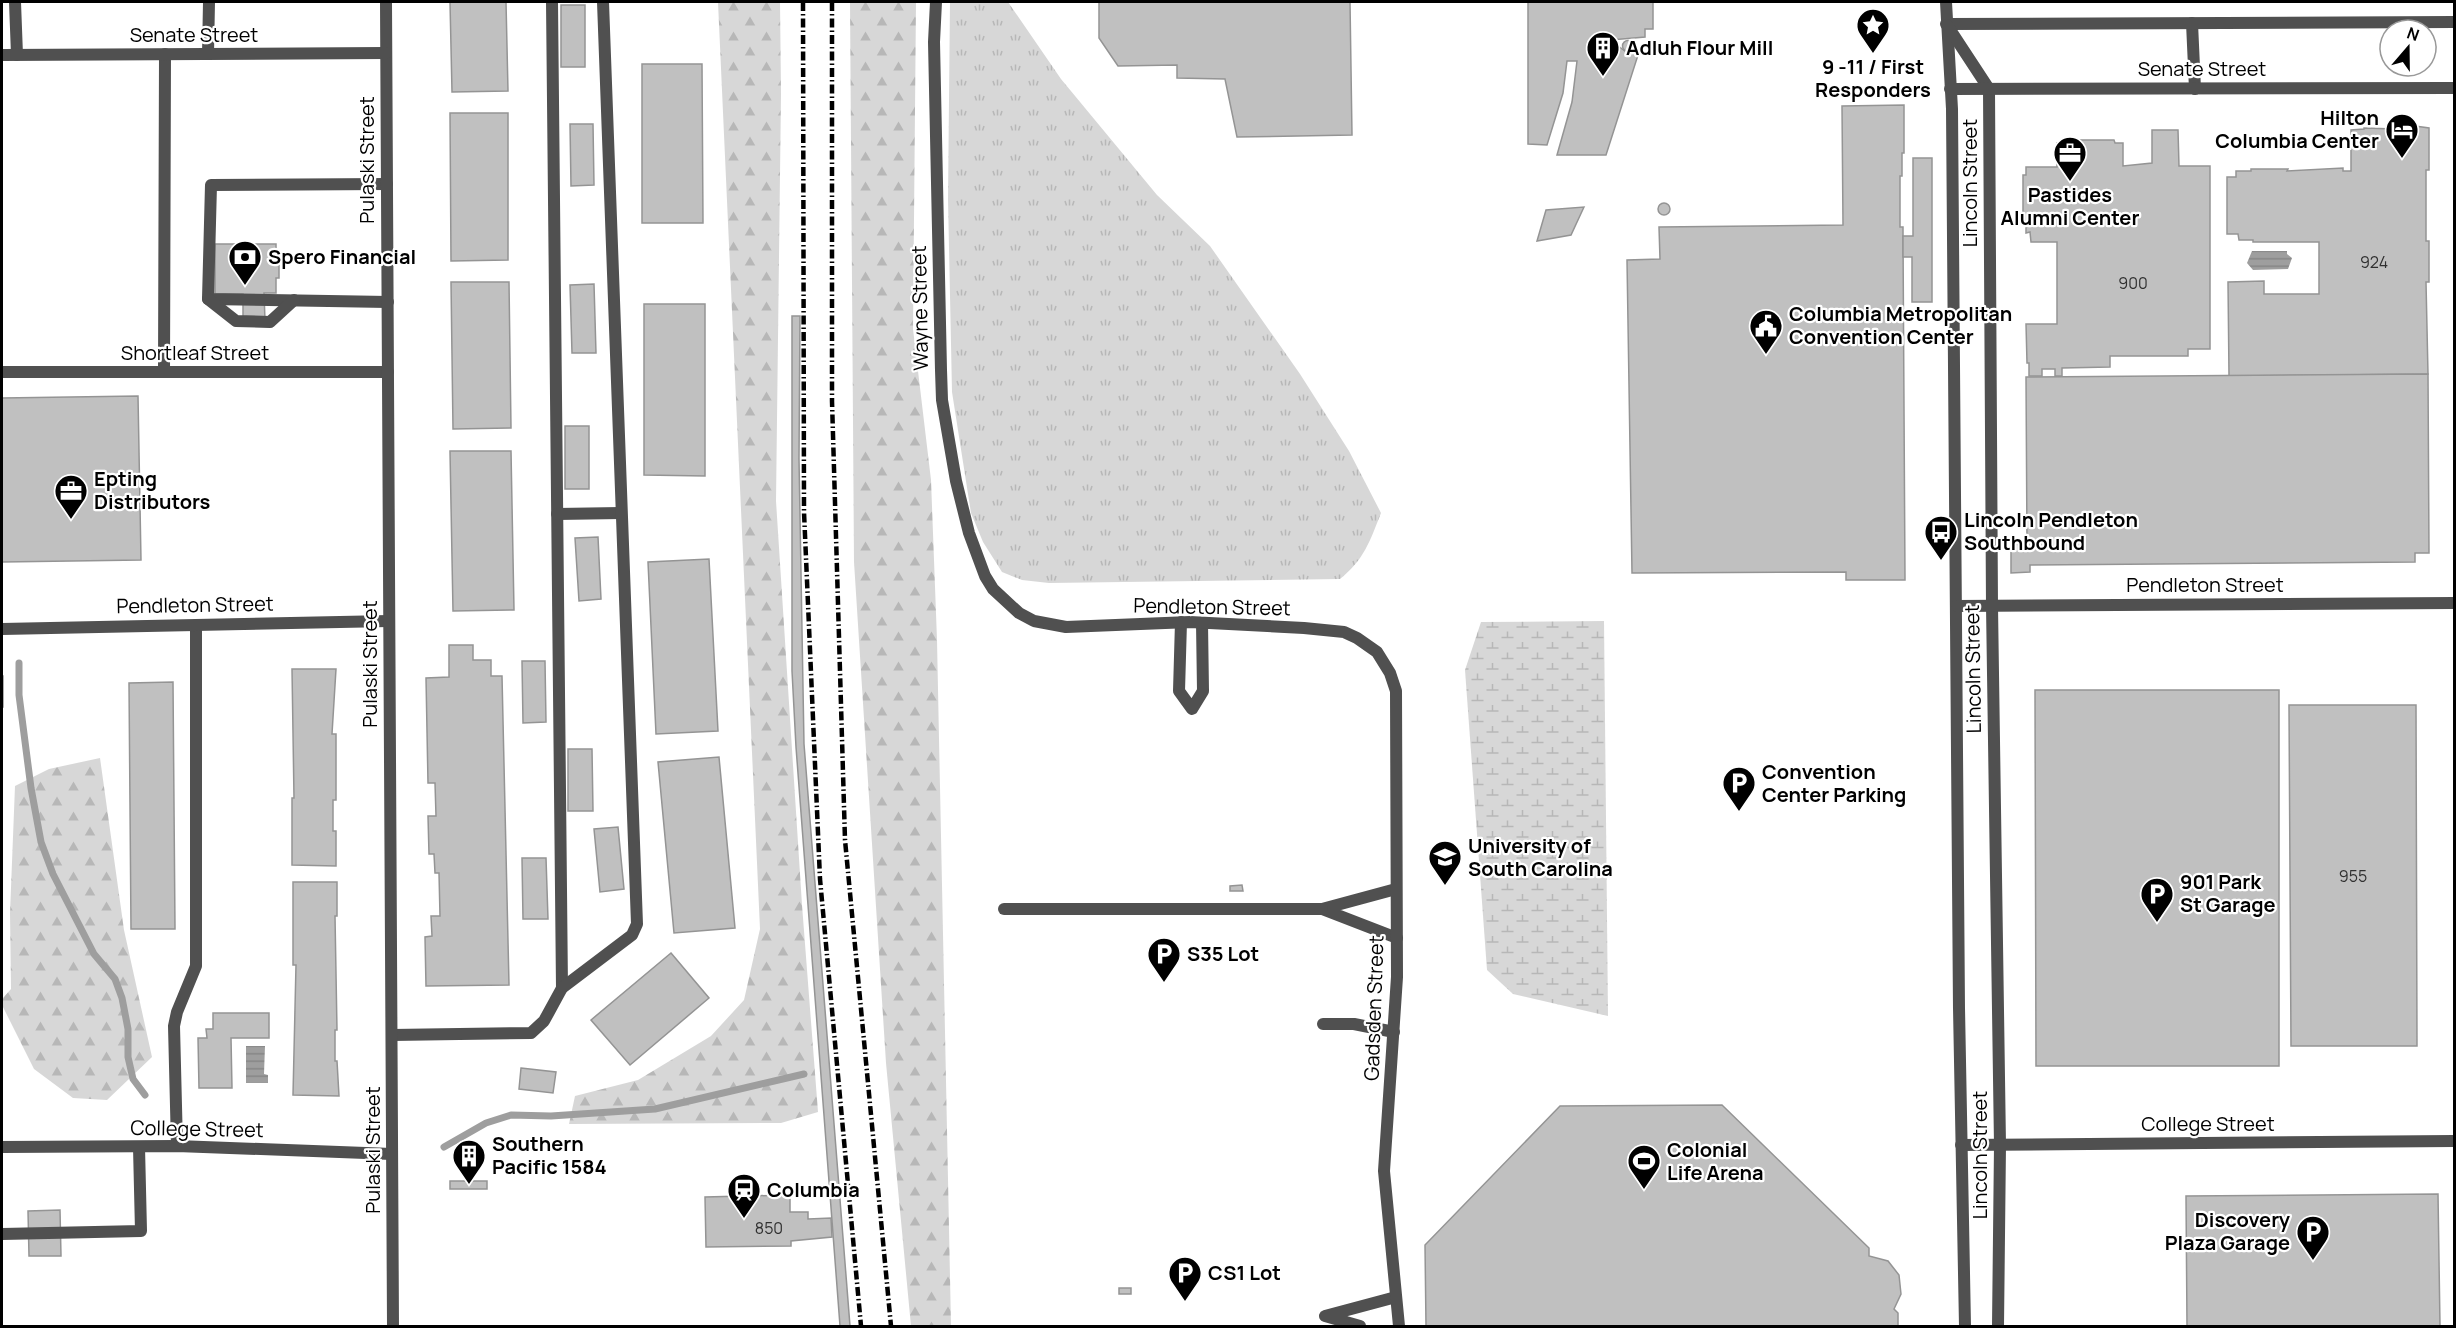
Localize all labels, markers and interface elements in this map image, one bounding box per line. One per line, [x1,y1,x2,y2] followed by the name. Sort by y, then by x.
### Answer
[1855,7,1891,54] place icon: 9 -11 / First Responders
[2378,18,2438,78] north arrow
[130,21,258,48] street label: Senate Street
[2404,22,2422,46] text: N
[1585,30,1621,77] building icon: Adluh Flour Mill
[1626,34,1773,61] place label: Adluh Flour Mill
[1815,53,1931,103] place label: 9 -11 / First Responders
[2138,55,2266,82] street label: Senate Street
[353,96,380,224] street label: Pulaski Street
[2215,104,2379,154] place label: Hilton Columbia Center
[2384,112,2420,159] hotel icon: Hilton Columbia Center
[1956,119,1983,247] street label: Lincoln Street
[2052,135,2088,182] office icon: Pastides Alumni Center
[2001,181,2139,231] place label: Pastides Alumni Center
[227,239,263,286] bank icon: Spero Financial
[268,243,416,270] place label: Spero Financial
[905,245,934,371] street label: Wayne Street
[2360,251,2388,273] house number: 924
[2118,272,2148,294] house number: 900
[1789,300,2012,350] place label: Columbia Metropolitan Convention Center
[1748,308,1784,355] public building icon: Columbia Metropolitan Convention Center
[121,339,269,366] street label: Shortleaf Street
[94,465,211,515] place label: Epting Distributors
[53,473,89,520] office icon: Epting Distributors
[1964,506,2138,556] place label: Lincoln Pendleton Southbound
[1923,514,1959,561] bus stop icon: Lincoln Pendleton Southbound
[2126,571,2284,598] street label: Pendleton Street
[116,590,274,619] street label: Pendleton Street
[1133,592,1291,621] street label: Pendleton Street
[356,600,383,728] street label: Pulaski Street
[1958,604,1987,734] street label: Lincoln Street
[1762,758,1906,808] place label: Convention Center Parking
[1721,765,1757,812] parking icon: Convention Center Parking
[1468,832,1613,882] place label: University of South Carolina
[1427,839,1463,886] school or university icon: University of South Carolina
[2339,865,2367,887] house number: 955
[2180,868,2276,918] place label: 901 Park St Garage
[2139,876,2175,923] parking icon: 901 Park St Garage
[1357,935,1390,1081] street label: Gadsden Street
[1146,936,1182,983] parking icon: S35 Lot
[1187,940,1259,967] place label: S35 Lot
[359,1086,386,1214] street label: Pulaski Street
[1966,1091,1993,1219] street label: Lincoln Street
[2141,1110,2275,1137] street label: College Street
[130,1114,264,1143] street label: College Street
[492,1130,607,1180] place label: Southern Pacific 1584
[1667,1136,1763,1186] place label: Colonial Life Arena
[451,1138,487,1185] building icon: Southern Pacific 1584
[1626,1143,1662,1190] sports icon: Colonial Life Arena
[726,1172,762,1219] station icon: Columbia
[767,1176,860,1203] place label: Columbia
[2165,1206,2291,1256] place label: Discovery Plaza Garage
[2295,1214,2331,1261] parking icon: Discovery Plaza Garage
[755,1217,783,1239] house number: 850
[1167,1255,1203,1302] parking icon: CS1 Lot
[1208,1259,1281,1286] place label: CS1 Lot

